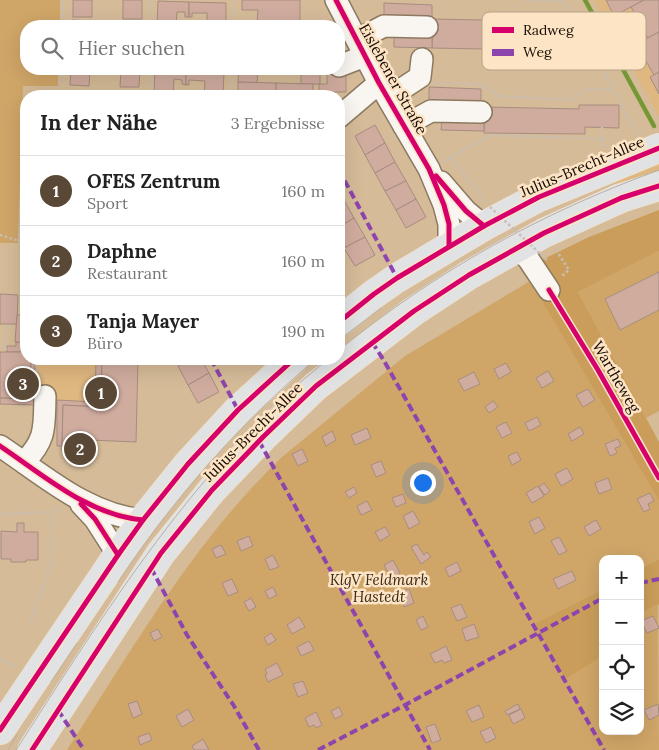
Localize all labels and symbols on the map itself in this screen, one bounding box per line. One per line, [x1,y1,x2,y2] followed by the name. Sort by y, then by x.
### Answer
[482,12,646,70] legend
[355,20,432,138] street label: Eislebener Straße
[523,21,574,39] text: Radweg
[523,43,552,61] text: Weg
[516,132,647,202] street label: Julius-Brecht-Allee
[588,337,645,417] street label: Wartheweg
[7,365,39,403] pin: 3
[85,374,117,412] pin: 1
[198,378,306,486] street label: Julius-Brecht-Allee
[64,430,96,468] pin: 2
[410,470,436,496] your location
[330,570,428,606] park label: KlgV Feldmark Hastedt

